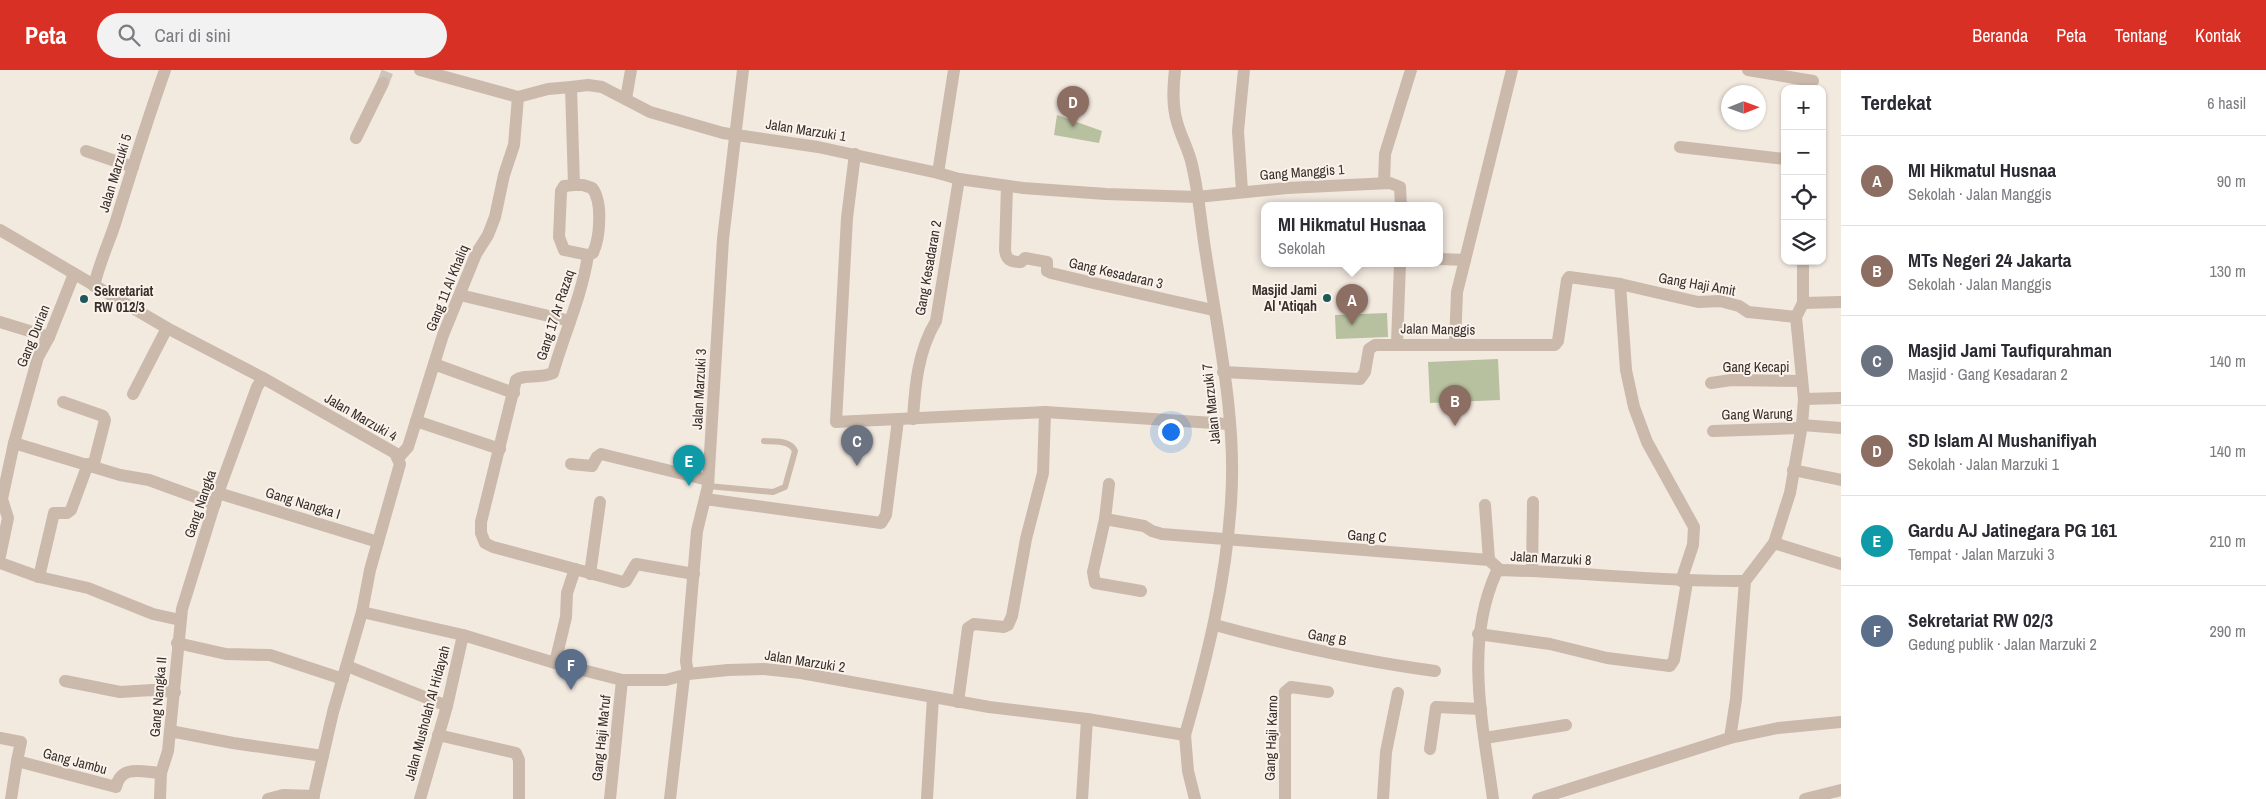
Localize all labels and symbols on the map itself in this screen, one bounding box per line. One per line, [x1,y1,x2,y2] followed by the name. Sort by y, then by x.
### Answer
[1721,85,1766,130] north arrow
[1057,86,1089,127] pin: D
[765,115,848,145] street label: Jalan Marzuki 1
[95,132,135,214] street label: Jalan Marzuki 5
[1259,160,1346,184] street label: Gang Manggis 1
[911,219,945,317] street label: Gang Kesadaran 2
[421,242,473,334] street label: Gang 11 Al Khaliq
[1067,253,1165,293] street label: Gang Kesadaran 3
[532,267,578,363] street label: Gang 17 Ar Razaq
[1657,268,1737,300] street label: Gang Haji Amit
[1252,281,1317,315] place label: Masjid Jami Al 'Atiqah
[94,282,154,316] place label: Sekretariat RW 012/3
[1336,284,1368,325] pin: A
[1321,292,1333,304] marker: Masjid Jami Al 'Atiqah
[78,293,90,305] marker: Sekretariat RW 012/3
[12,302,54,370] street label: Gang Durian
[1401,319,1476,339] street label: Jalan Manggis
[688,348,710,430] street label: Jalan Marzuki 3
[1722,358,1790,376] street label: Gang Kecapi
[1198,363,1224,445] street label: Jalan Marzuki 7
[1439,385,1471,426] pin: B
[321,389,401,445] street label: Jalan Marzuki 4
[1721,404,1793,424] street label: Gang Warung
[1158,419,1184,445] your location
[841,425,873,466] pin: C
[673,445,705,486] pin: E
[180,467,220,540] street label: Gang Nangka
[263,483,343,523] street label: Gang Nangka I
[1347,526,1387,546] street label: Gang C
[1510,547,1592,569] street label: Jalan Marzuki 8
[1306,624,1348,650] street label: Gang B
[400,643,454,783] street label: Jalan Musholah Al Hidayah
[764,646,846,676] street label: Jalan Marzuki 2
[555,649,587,690] pin: F
[146,656,170,738] street label: Gang Nangka II
[588,693,615,782] street label: Gang Haji Ma'ruf
[1261,695,1281,781] street label: Gang Haji Karno
[41,744,109,778] street label: Gang Jambu

